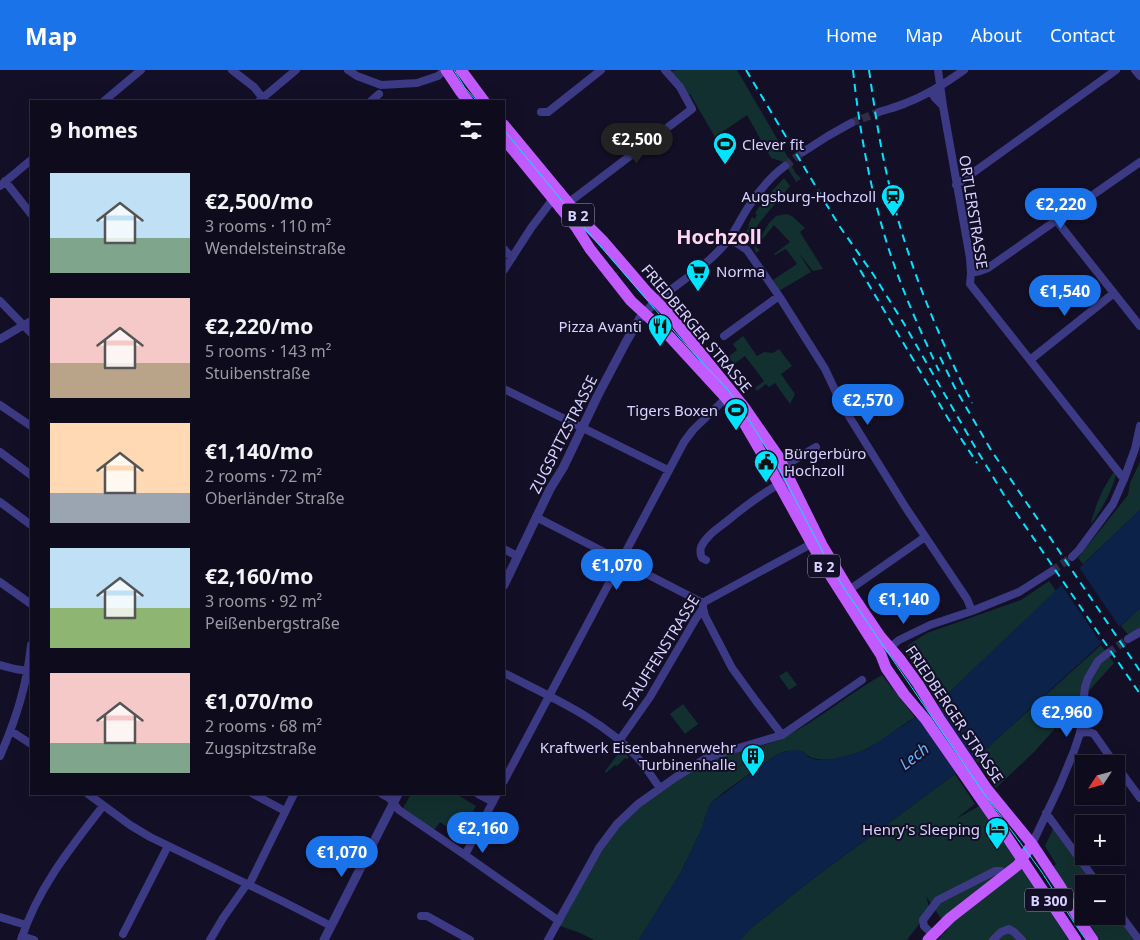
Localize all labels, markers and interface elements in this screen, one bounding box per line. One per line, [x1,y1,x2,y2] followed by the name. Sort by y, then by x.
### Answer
[25,19,77,52] text: Map
[826,23,877,47] text: Home
[905,23,943,47] text: Map
[971,23,1022,47] text: About
[1050,23,1115,47] text: Contact
[50,116,138,144] text: 9 homes
[457,116,485,144] icon: filters
[596,122,678,165] pin: €2,500
[612,128,662,150] text: €2,500
[712,131,738,165] sports icon: Clever fit
[742,134,805,154] place label: Clever fit
[955,154,993,270] street label: ORTLERSTRASSE
[880,183,906,217] station icon: Augsburg-Hochzoll
[742,186,876,206] place label: Augsburg-Hochzoll
[205,187,313,215] text: €2,500/mo
[1020,188,1102,230] pin: €2,220
[90,193,150,253] icon: home
[1036,193,1086,215] text: €2,220
[562,204,594,226] road number: B 2
[205,215,331,237] text: 3 rooms · 110 m²
[676,223,762,250] district label: Hochzoll
[205,237,346,259] text: Wendelsteinstraße
[685,258,711,292] supermarket icon: Norma
[637,260,757,396] street label: FRIEDBERGER STRASSE
[716,261,765,281] place label: Norma
[1024,274,1106,317] pin: €1,540
[1040,280,1090,302] text: €1,540
[205,312,313,340] text: €2,220/mo
[647,313,673,347] restaurant icon: Pizza Avanti
[558,316,642,336] place label: Pizza Avanti
[90,318,150,378] icon: home
[205,340,331,362] text: 5 rooms · 143 m²
[205,362,310,384] text: Stuibenstraße
[525,372,601,496] street label: ZUGSPITZSTRASSE
[827,384,909,426] pin: €2,570
[843,389,893,411] text: €2,570
[723,397,749,431] sports icon: Tigers Boxen
[627,400,718,420] place label: Tigers Boxen
[205,437,313,465] text: €1,140/mo
[90,443,150,503] icon: home
[784,443,866,480] place label: Bürgerbüro Hochzoll
[753,449,779,483] public building icon: Bürgerbüro Hochzoll
[205,465,322,487] text: 2 rooms · 72 m²
[205,487,345,509] text: Oberländer Straße
[576,548,658,591] pin: €1,070
[592,554,642,576] text: €1,070
[808,554,840,578] road number: B 2
[205,562,313,590] text: €2,160/mo
[90,568,150,628] icon: home
[863,582,945,625] pin: €1,140
[879,588,929,610] text: €1,140
[205,590,322,612] text: 3 rooms · 92 m²
[617,591,703,713] street label: STAUFFENSTRASSE
[205,612,340,634] text: Peißenbergstraße
[901,641,1009,787] street label: FRIEDBERGER STRASSE
[205,687,313,715] text: €1,070/mo
[90,693,150,753] icon: home
[1026,696,1108,738] pin: €2,960
[1042,701,1092,723] text: €2,960
[205,715,322,737] text: 2 rooms · 68 m²
[205,737,317,759] text: Zugspitzstraße
[540,737,736,774] place label: Kraftwerk Eisenbahnerwehr Turbinenhalle
[895,737,933,775] water label: Lech
[740,743,766,777] building icon: Kraftwerk Eisenbahnerwehr Turbinenhalle
[1075,755,1125,805] north arrow
[1075,755,1125,925] map controls
[442,812,524,854] pin: €2,160
[1075,815,1125,865] button: +
[984,816,1010,850] hotel icon: Henry's Sleeping
[458,817,508,839] text: €2,160
[862,819,980,839] place label: Henry's Sleeping
[301,836,383,878] pin: €1,070
[317,841,367,863] text: €1,070
[1075,875,1125,925] button: −
[1025,888,1073,912] road number: B 300

